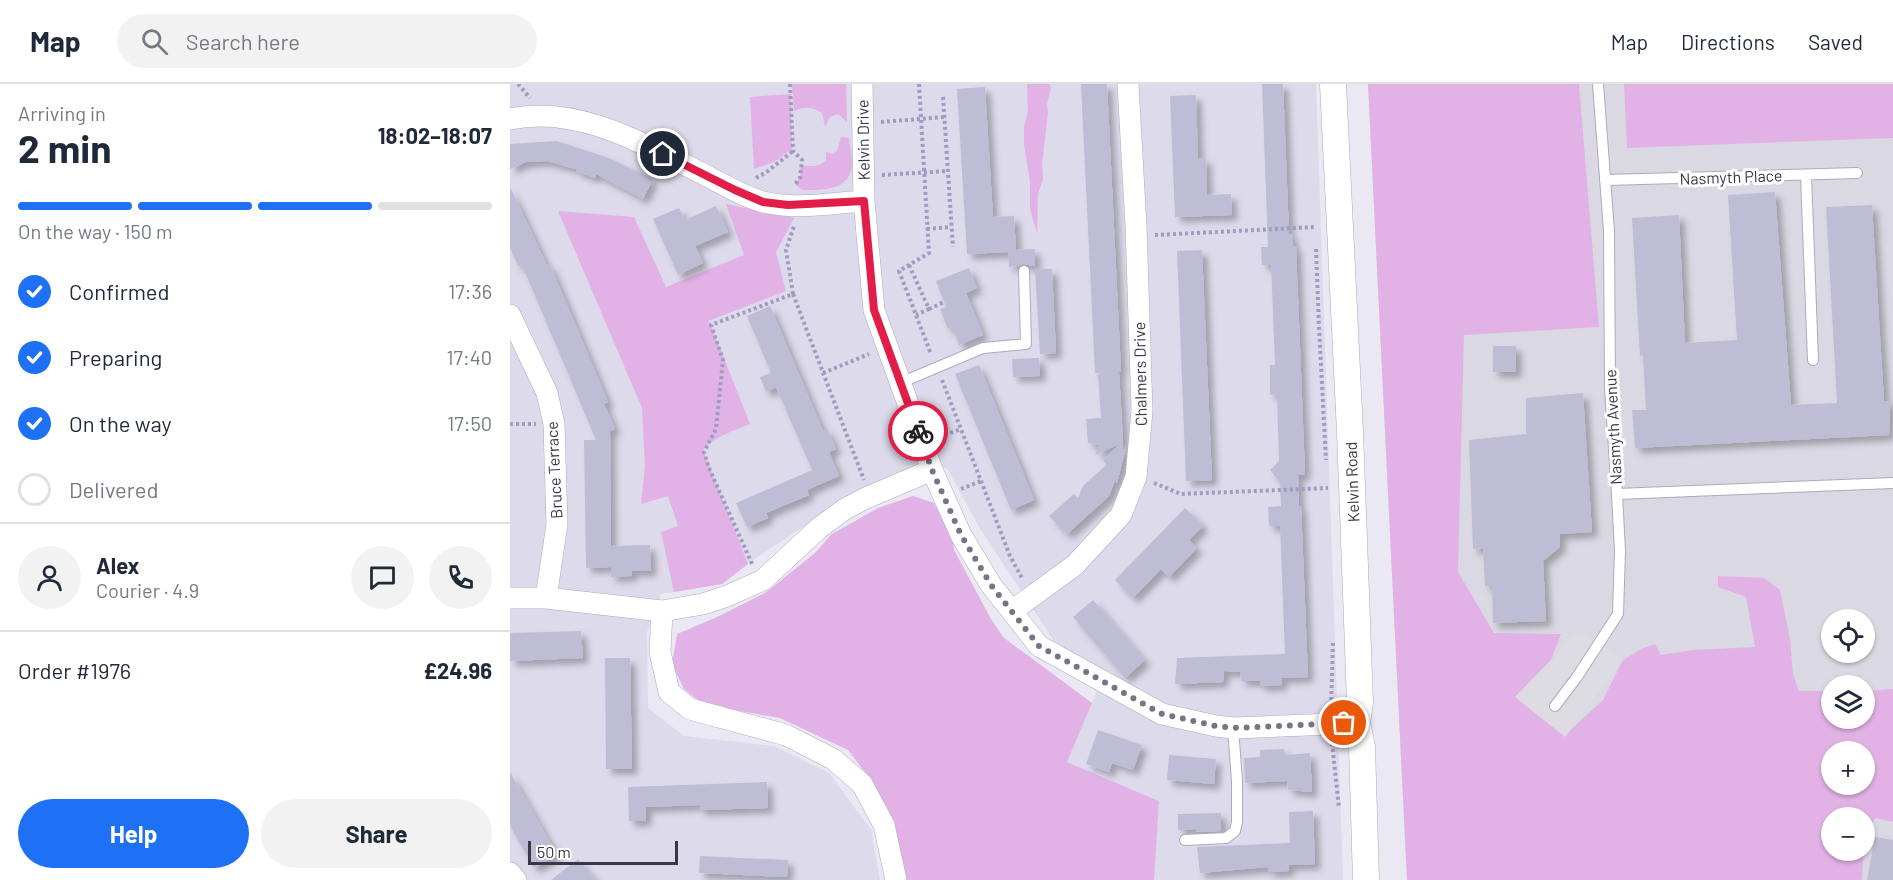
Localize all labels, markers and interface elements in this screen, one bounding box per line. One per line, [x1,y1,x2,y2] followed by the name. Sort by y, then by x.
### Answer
[117,14,537,68] search box
[30,24,81,58] text: Map
[138,25,171,58] icon: search
[186,28,300,54] text: Search here
[1611,29,1648,54] text: Map
[1681,29,1775,54] text: Directions
[1808,29,1863,54] text: Saved
[852,99,873,181] street label: Kelvin Drive
[18,101,106,125] text: Arriving in
[378,122,492,148] text: 18:02–18:07
[18,124,111,171] text: 2 min
[637,128,688,179] pin
[646,137,679,170] icon: home
[1679,165,1783,188] street label: Nasmyth Place
[18,219,173,243] text: On the way · 150 m
[18,275,51,308] icon: check
[69,278,169,304] text: Confirmed
[448,279,492,303] text: 17:36
[1129,322,1150,426] street label: Chalmers Drive
[18,341,51,374] icon: check
[69,344,162,370] text: Preparing
[446,345,492,369] text: 17:40
[1600,369,1625,485] street label: Nasmyth Avenue
[888,401,948,461] courier
[18,407,51,440] icon: check
[69,410,172,436] text: On the way
[447,411,492,435] text: 17:50
[902,415,935,448] icon: bike
[541,421,566,519] street label: Bruce Terrace
[1341,441,1362,523] street label: Kelvin Road
[69,476,158,502] text: Delivered
[18,546,81,609] button: person
[351,546,414,609] button: chat
[429,546,492,609] button: phone
[96,552,139,578] text: Alex
[96,578,199,602] text: Courier · 4.9
[1821,609,1875,861] map controls
[1821,609,1875,663] button: locate
[18,657,131,683] text: Order #1976
[423,657,492,683] text: £24.96
[1821,675,1875,729] button: layers
[1318,697,1369,748] pin
[1327,706,1360,739] icon: bag
[1821,741,1875,795] button: +
[18,799,249,868] button: Help
[261,799,492,868] button: Share
[1821,807,1875,861] button: −
[528,838,678,866] scale bar
[537,842,571,861] text: 50 m

